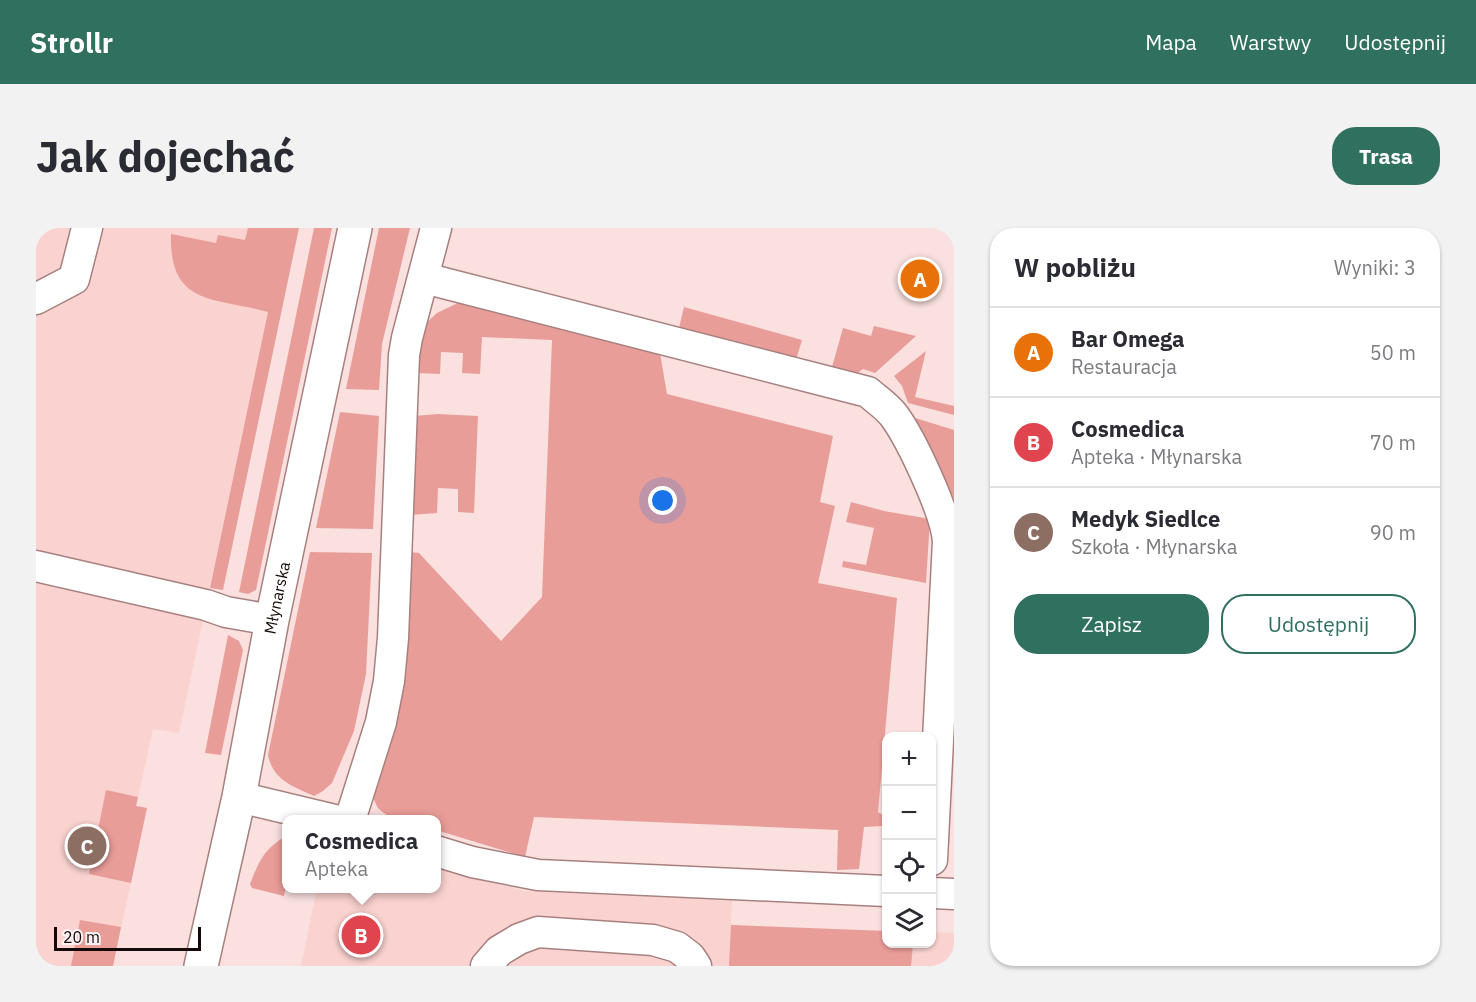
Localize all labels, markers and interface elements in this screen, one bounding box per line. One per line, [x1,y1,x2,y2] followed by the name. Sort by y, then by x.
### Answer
[30,24,113,61] text: Strollr
[1145,28,1197,56] text: Mapa
[1230,28,1311,56] text: Warstwy
[1344,28,1446,56] text: Udostępnij
[1332,127,1440,185] button: Trasa
[36,129,295,184] text: Jak dojechać
[1014,250,1136,284] text: W pobliżu
[1334,254,1416,281] text: Wyniki: 3
[900,256,940,302] pin: A
[1071,324,1185,353] text: Bar Omega
[1027,339,1040,366] text: A
[1370,339,1416,366] text: 50 m
[1071,353,1177,380] text: Restauracja
[1071,414,1184,443] text: Cosmedica
[1027,429,1040,456] text: B
[1370,429,1416,456] text: 70 m
[1071,443,1242,470] text: Apteka · Młynarska
[648,486,677,515] your location
[1071,504,1220,533] text: Medyk Siedlce
[1027,519,1040,546] text: C
[1370,519,1416,546] text: 90 m
[1071,533,1237,560] text: Szkoła · Młynarska
[260,559,294,636] street label: Młynarska
[1014,594,1209,654] button: Zapisz
[1221,594,1416,654] button: Udostępnij
[882,732,936,948] map controls
[882,732,936,786] button: +
[882,786,936,840] button: −
[282,815,441,893] popup
[68,824,106,868] pin: C
[305,826,418,855] text: Cosmedica
[882,840,936,894] button: locate
[305,855,368,882] text: Apteka
[882,894,936,948] button: layers
[342,912,380,958] pin: B
[54,924,201,952] scale bar
[63,927,100,947] text: 20 m

